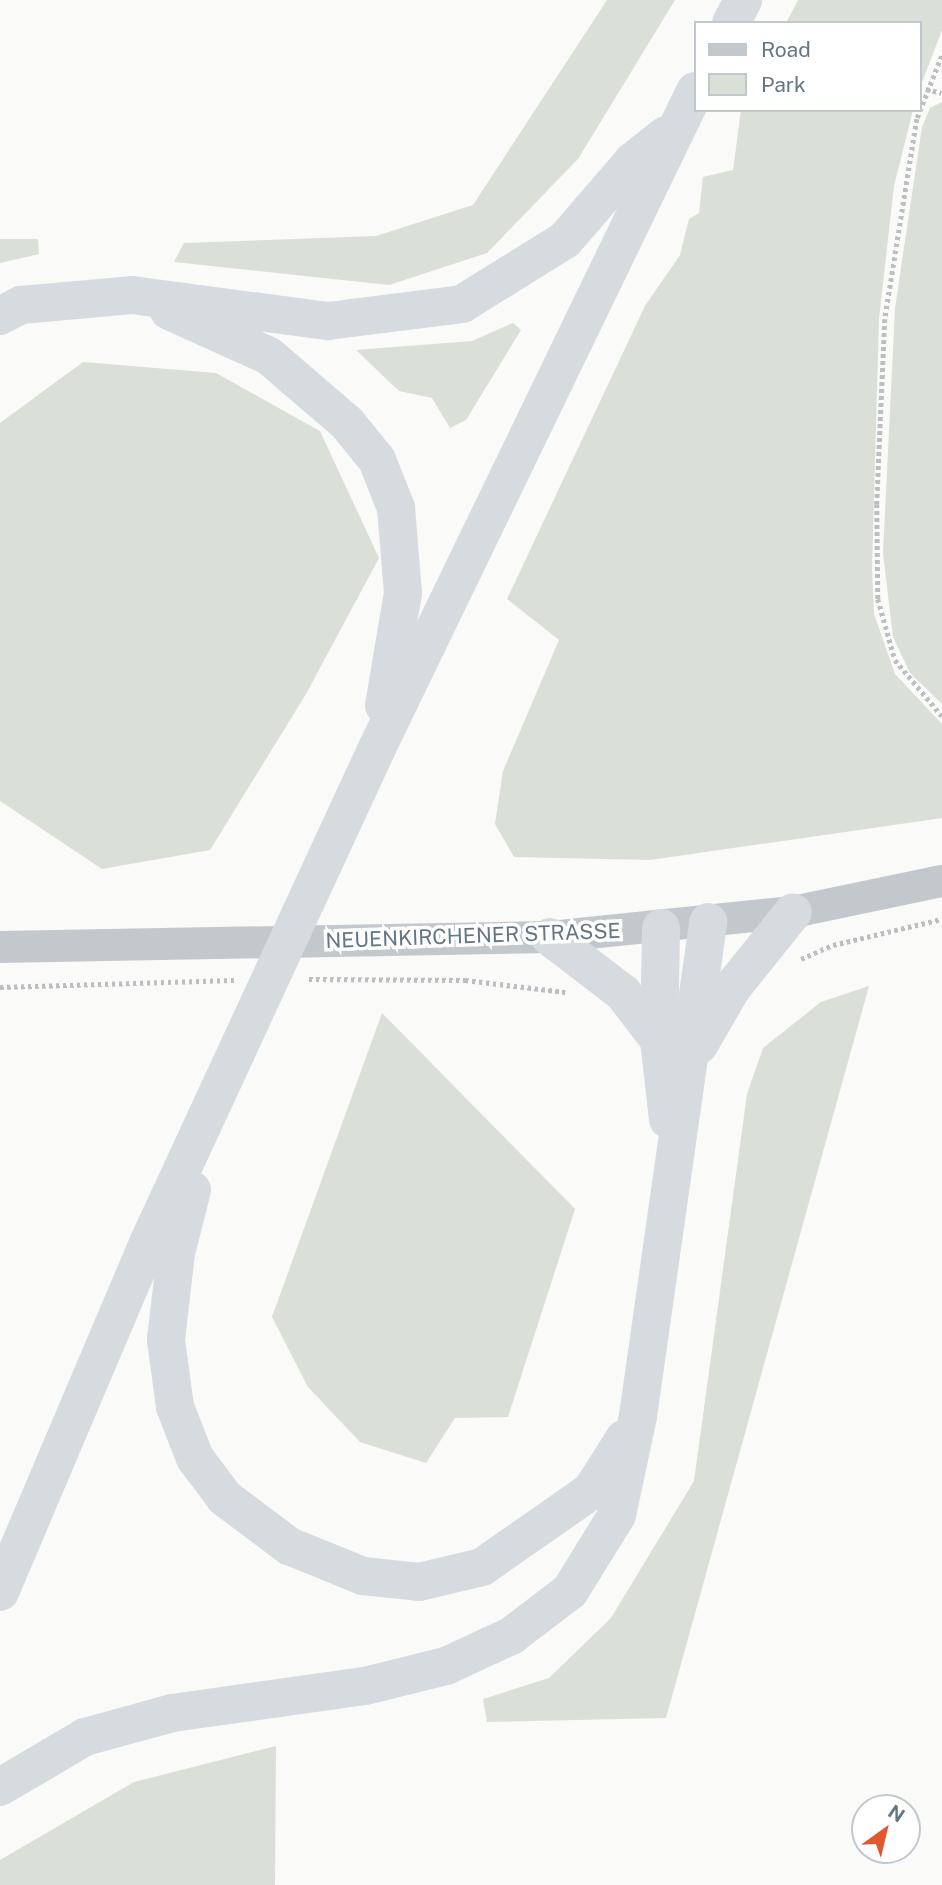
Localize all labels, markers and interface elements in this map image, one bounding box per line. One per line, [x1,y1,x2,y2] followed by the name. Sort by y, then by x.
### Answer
[694,21,921,112] legend
[761,37,811,62] text: Road
[761,72,806,97] text: Park
[325,918,621,954] street label: NEUENKIRCHENER STRASSE
[851,1794,921,1864] north arrow
[884,1800,909,1827] text: N

